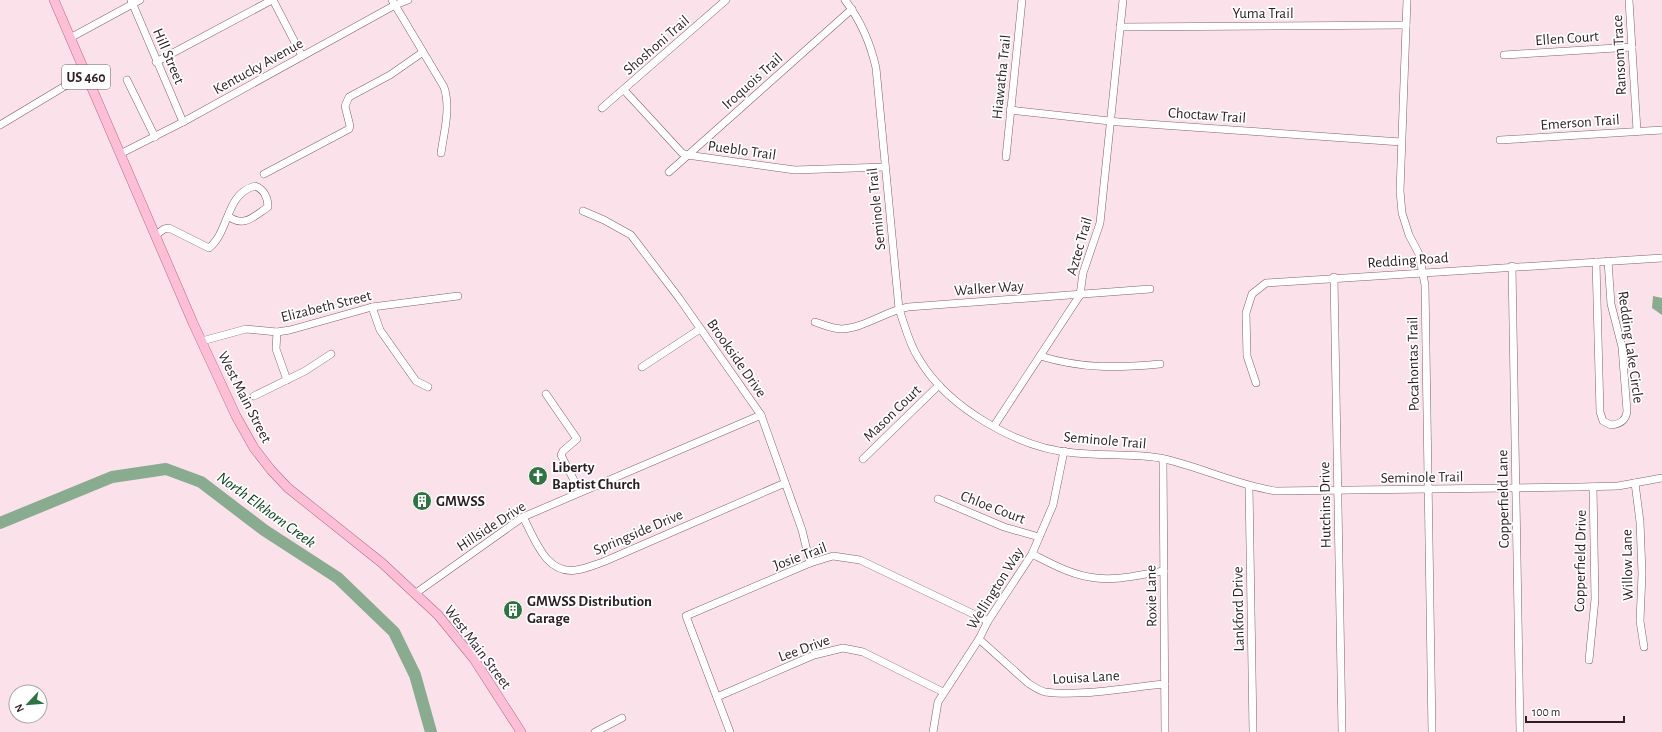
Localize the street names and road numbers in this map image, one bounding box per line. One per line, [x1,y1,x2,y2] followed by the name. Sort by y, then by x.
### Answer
[1232,6,1294,21] street label: Yuma Trail
[621,13,692,78] street label: Shoshoni Trail
[1610,14,1629,96] street label: Ransom Trace
[150,26,187,87] street label: Hill Street
[1535,29,1600,48] street label: Ellen Court
[990,34,1013,120] street label: Hiawatha Trail
[211,36,306,97] street label: Kentucky Avenue
[719,50,785,112] street label: Iroquois Trail
[62,65,110,89] road number: US 460
[1167,105,1246,126] street label: Choctaw Trail
[1540,112,1620,133] street label: Emerson Trail
[707,138,777,163] street label: Pueblo Trail
[865,167,888,251] street label: Seminole Trail
[1064,215,1095,277] street label: Aztec Trail
[1367,250,1449,271] street label: Redding Road
[954,279,1025,298] street label: Walker Way
[279,288,373,325] street label: Elizabeth Street
[1615,290,1646,404] street label: Redding Lake Circle
[704,316,769,400] street label: Brookside Drive
[1405,316,1422,412] street label: Pocahontas Trail
[215,349,274,445] street label: West Main Street
[861,382,924,444] street label: Mason Court
[1063,429,1147,452] street label: Seminole Trail
[1495,449,1512,548] street label: Copperfield Lane
[1317,462,1334,548] street label: Hutchins Drive
[1380,469,1464,486] street label: Seminole Trail
[958,488,1027,527] street label: Chloe Court
[454,499,528,554] street label: Hillside Drive
[591,507,685,558] street label: Springside Drive
[1572,510,1589,612] street label: Copperfield Drive
[1619,529,1636,601] street label: Willow Lane
[771,540,829,573] street label: Josie Trail
[964,544,1027,632] street label: Wellington Way
[1143,565,1160,627] street label: Roxie Lane
[1230,566,1247,652] street label: Lankford Drive
[441,603,514,692] street label: West Main Street
[776,632,832,665] street label: Lee Drive
[1052,668,1120,687] street label: Louisa Lane

